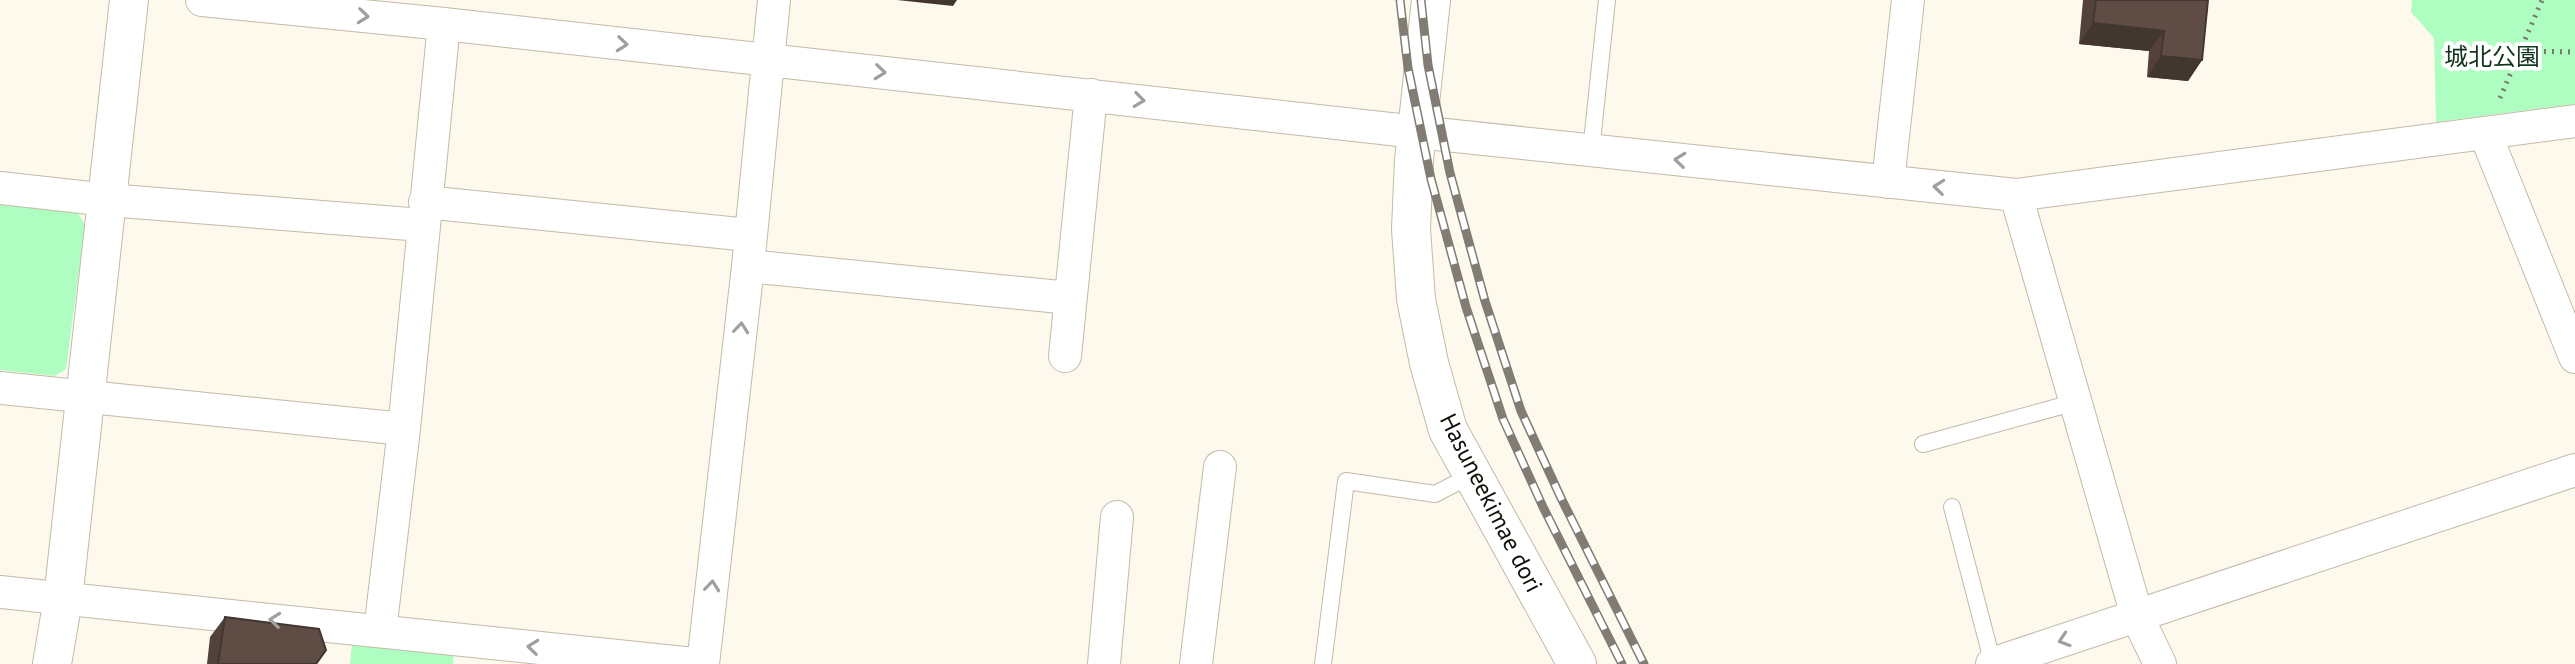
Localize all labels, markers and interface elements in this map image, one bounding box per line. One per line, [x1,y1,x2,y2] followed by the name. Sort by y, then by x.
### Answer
[357,7,370,24] one-way arrow
[616,35,629,52] one-way arrow
[2444,41,2540,72] park label: 城北公園
[874,63,887,80] one-way arrow
[1133,92,1146,109] one-way arrow
[1673,152,1686,169] one-way arrow
[1932,179,1945,196] one-way arrow
[732,321,749,334] one-way arrow
[1433,408,1550,597] street label: Hasuneekimae dori
[703,580,720,593] one-way arrow
[268,612,281,629] one-way arrow
[2058,631,2072,647] one-way arrow
[526,639,539,656] one-way arrow

